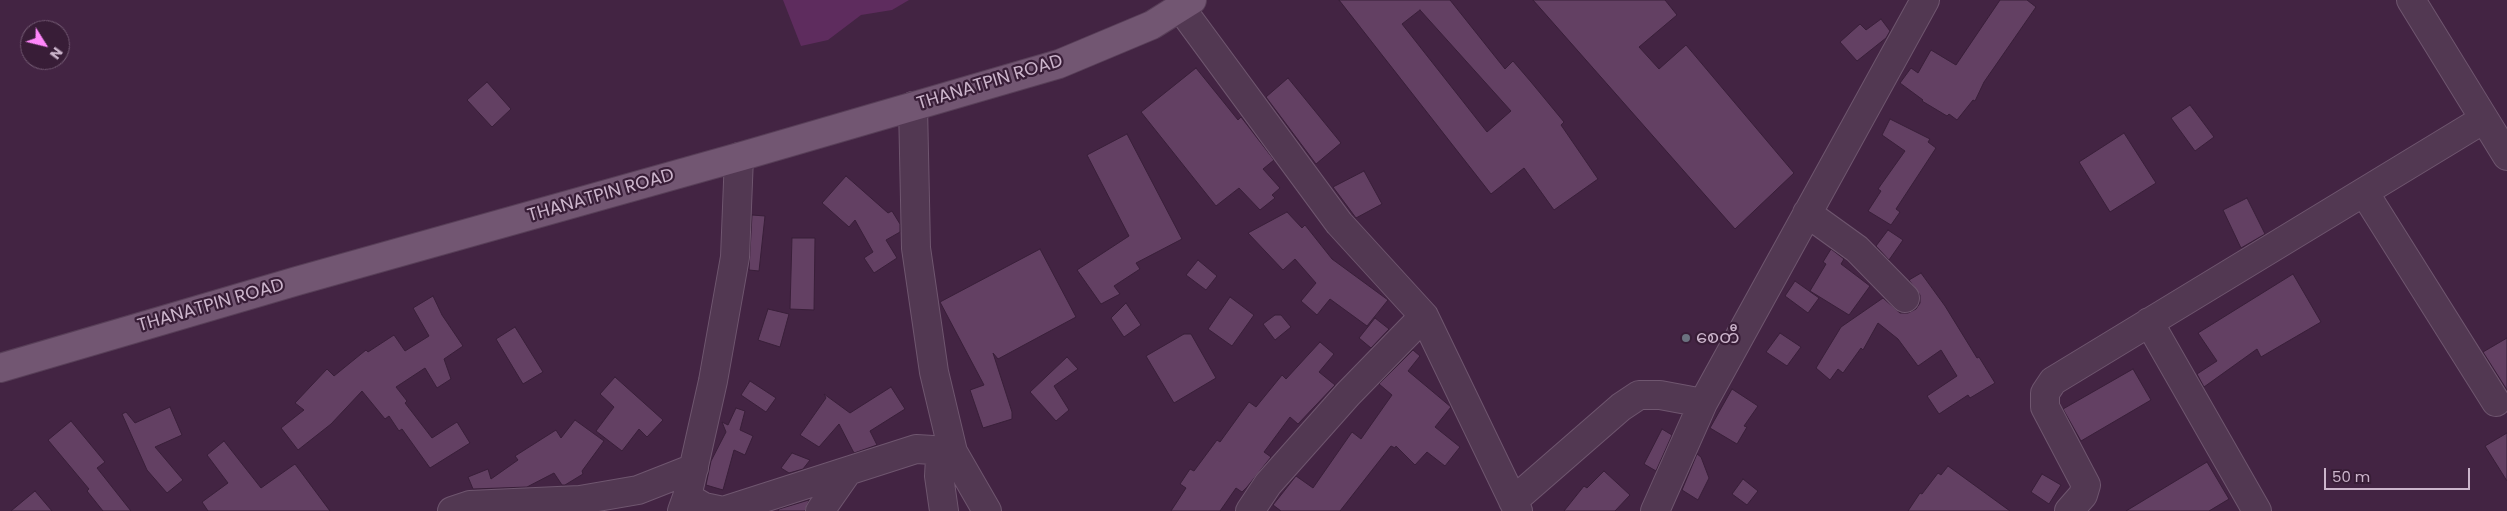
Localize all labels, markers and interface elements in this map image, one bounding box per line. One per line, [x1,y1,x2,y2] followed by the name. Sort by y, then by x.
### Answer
[20,20,70,70] north arrow
[45,43,68,63] text: N
[915,51,1065,115] street label: THANATPIN ROAD
[525,165,677,227] street label: THANATPIN ROAD
[135,275,287,337] street label: THANATPIN ROAD
[1696,327,1739,349] place label: စေတီ
[1680,332,1692,344] marker: စေတီ
[2327,458,2473,490] scale bar
[2332,466,2370,487] text: 50 m

